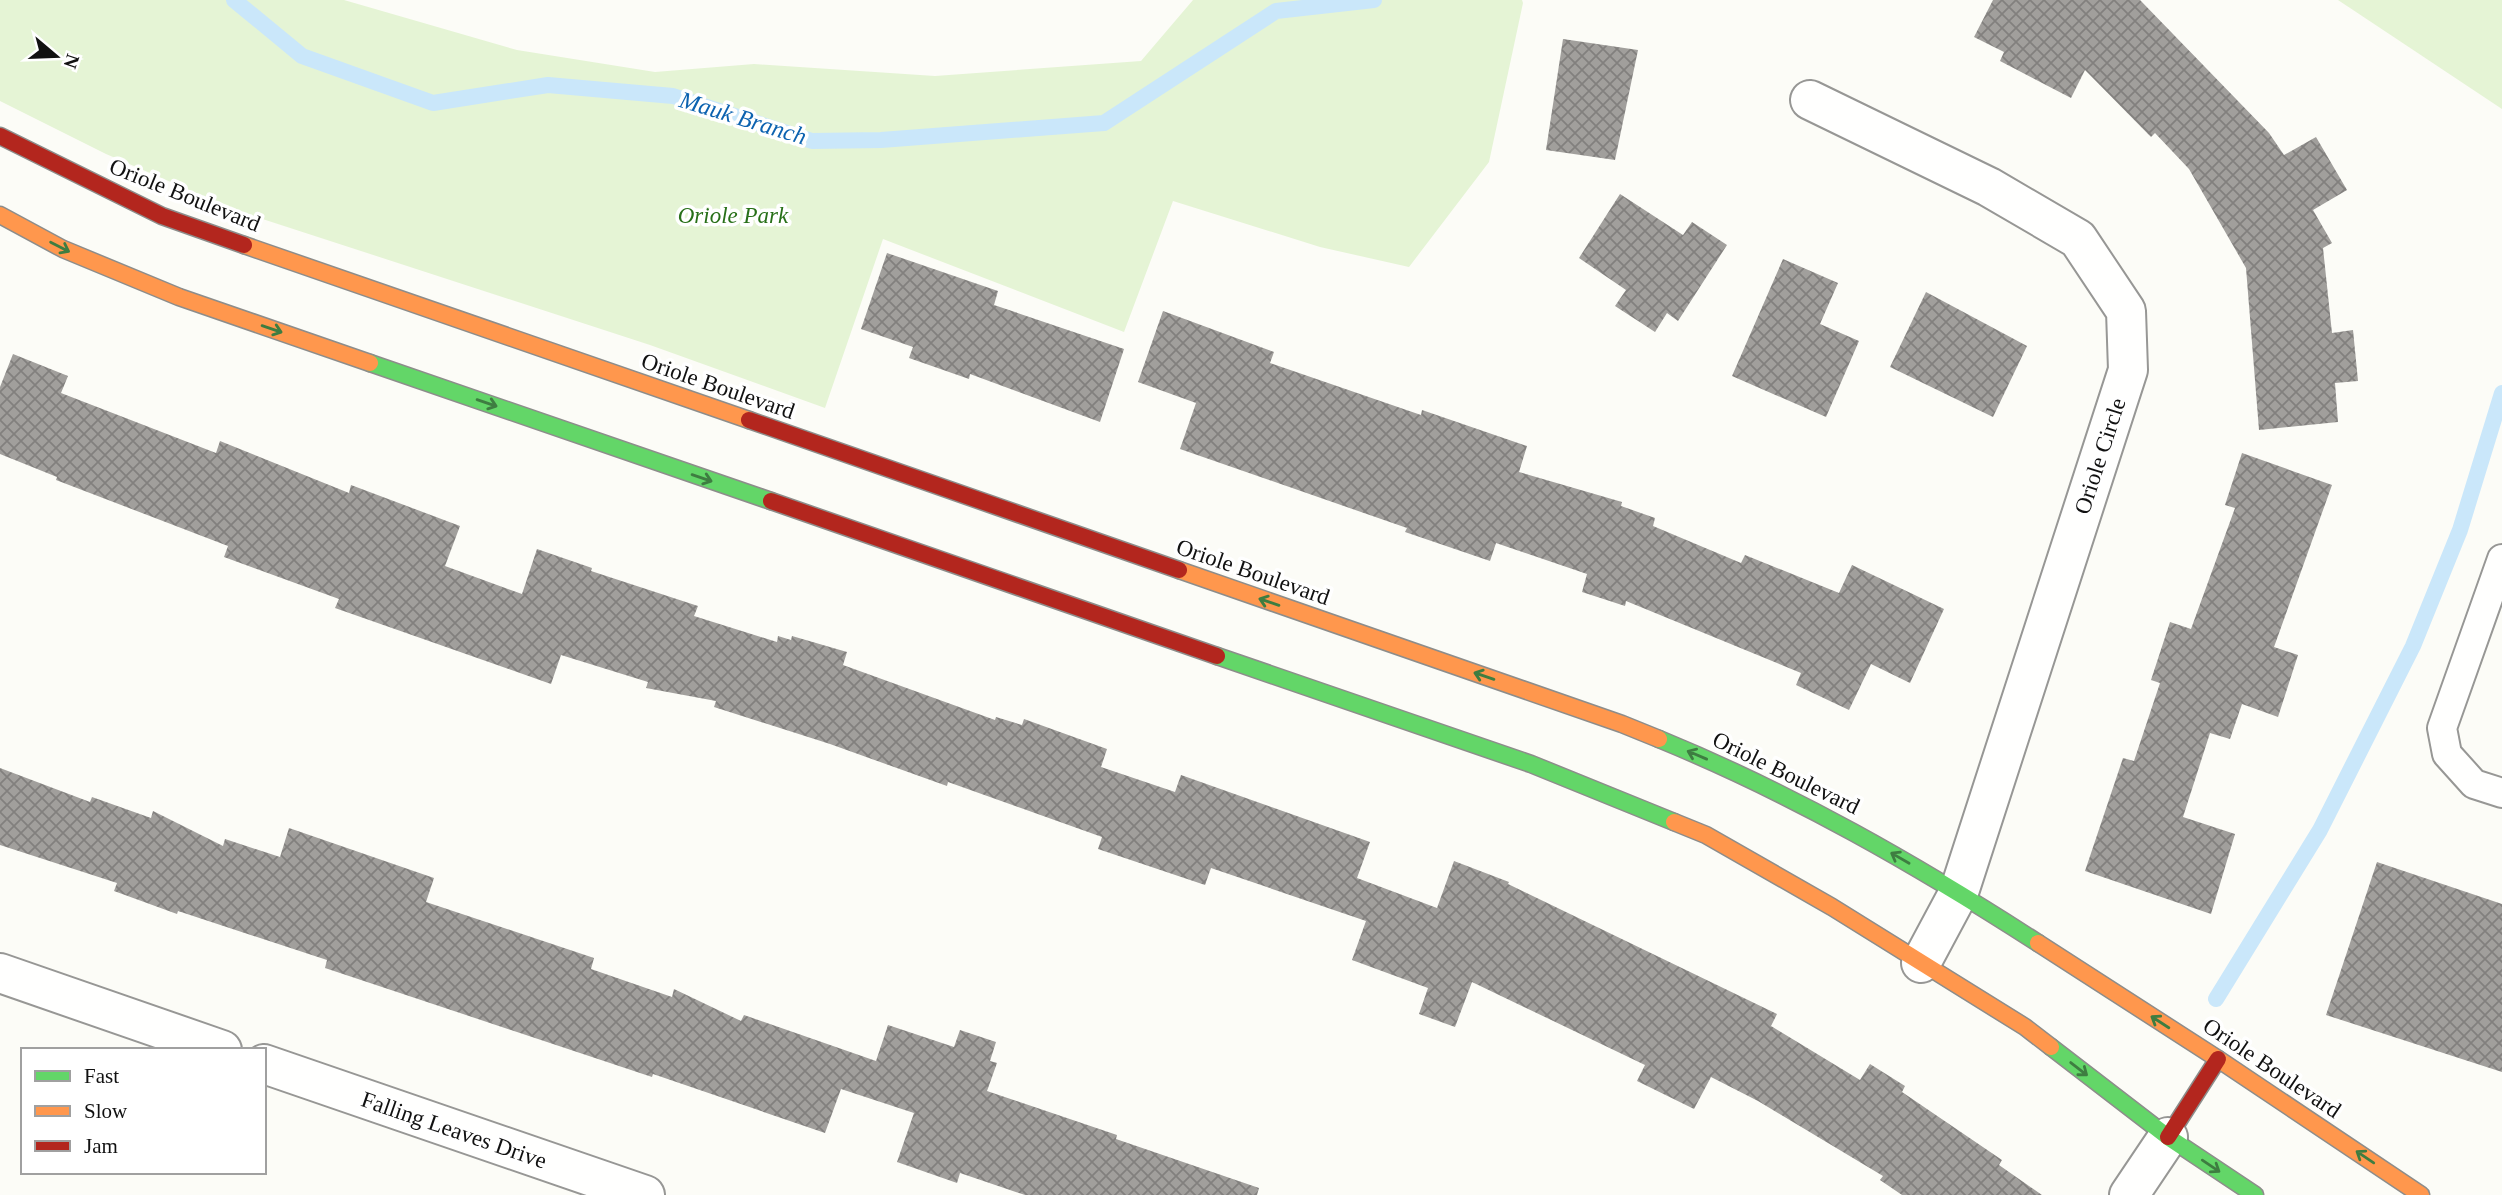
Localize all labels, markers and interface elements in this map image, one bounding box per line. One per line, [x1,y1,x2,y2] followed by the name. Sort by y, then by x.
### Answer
[21,21,91,91] north arrow
[59,51,84,72] text: N
[675,86,810,150] water label: Mauk Branch
[106,153,264,237] street label: Oriole Boulevard
[678,203,789,228] park label: Oriole Park
[49,241,70,255] one-way arrow
[261,324,283,336] one-way arrow
[638,348,798,424] street label: Oriole Boulevard
[2069,395,2131,517] street label: Oriole Circle
[476,398,498,410] one-way arrow
[691,473,713,485] one-way arrow
[1173,534,1333,610] street label: Oriole Boulevard
[1258,595,1280,607] one-way arrow
[1473,669,1495,681] one-way arrow
[1708,727,1864,820] street label: Oriole Boulevard
[1687,748,1708,761] one-way arrow
[1890,851,1910,865] one-way arrow
[2199,1013,2346,1123] street label: Oriole Boulevard
[2151,1014,2170,1029] one-way arrow
[21,1048,266,1174] legend
[2069,1061,2088,1076] one-way arrow
[84,1064,119,1088] text: Fast
[358,1087,550,1173] street label: Falling Leaves Drive
[84,1099,128,1123] text: Slow
[84,1134,118,1158] text: Jam
[2356,1150,2375,1164] one-way arrow
[2201,1159,2220,1173] one-way arrow

